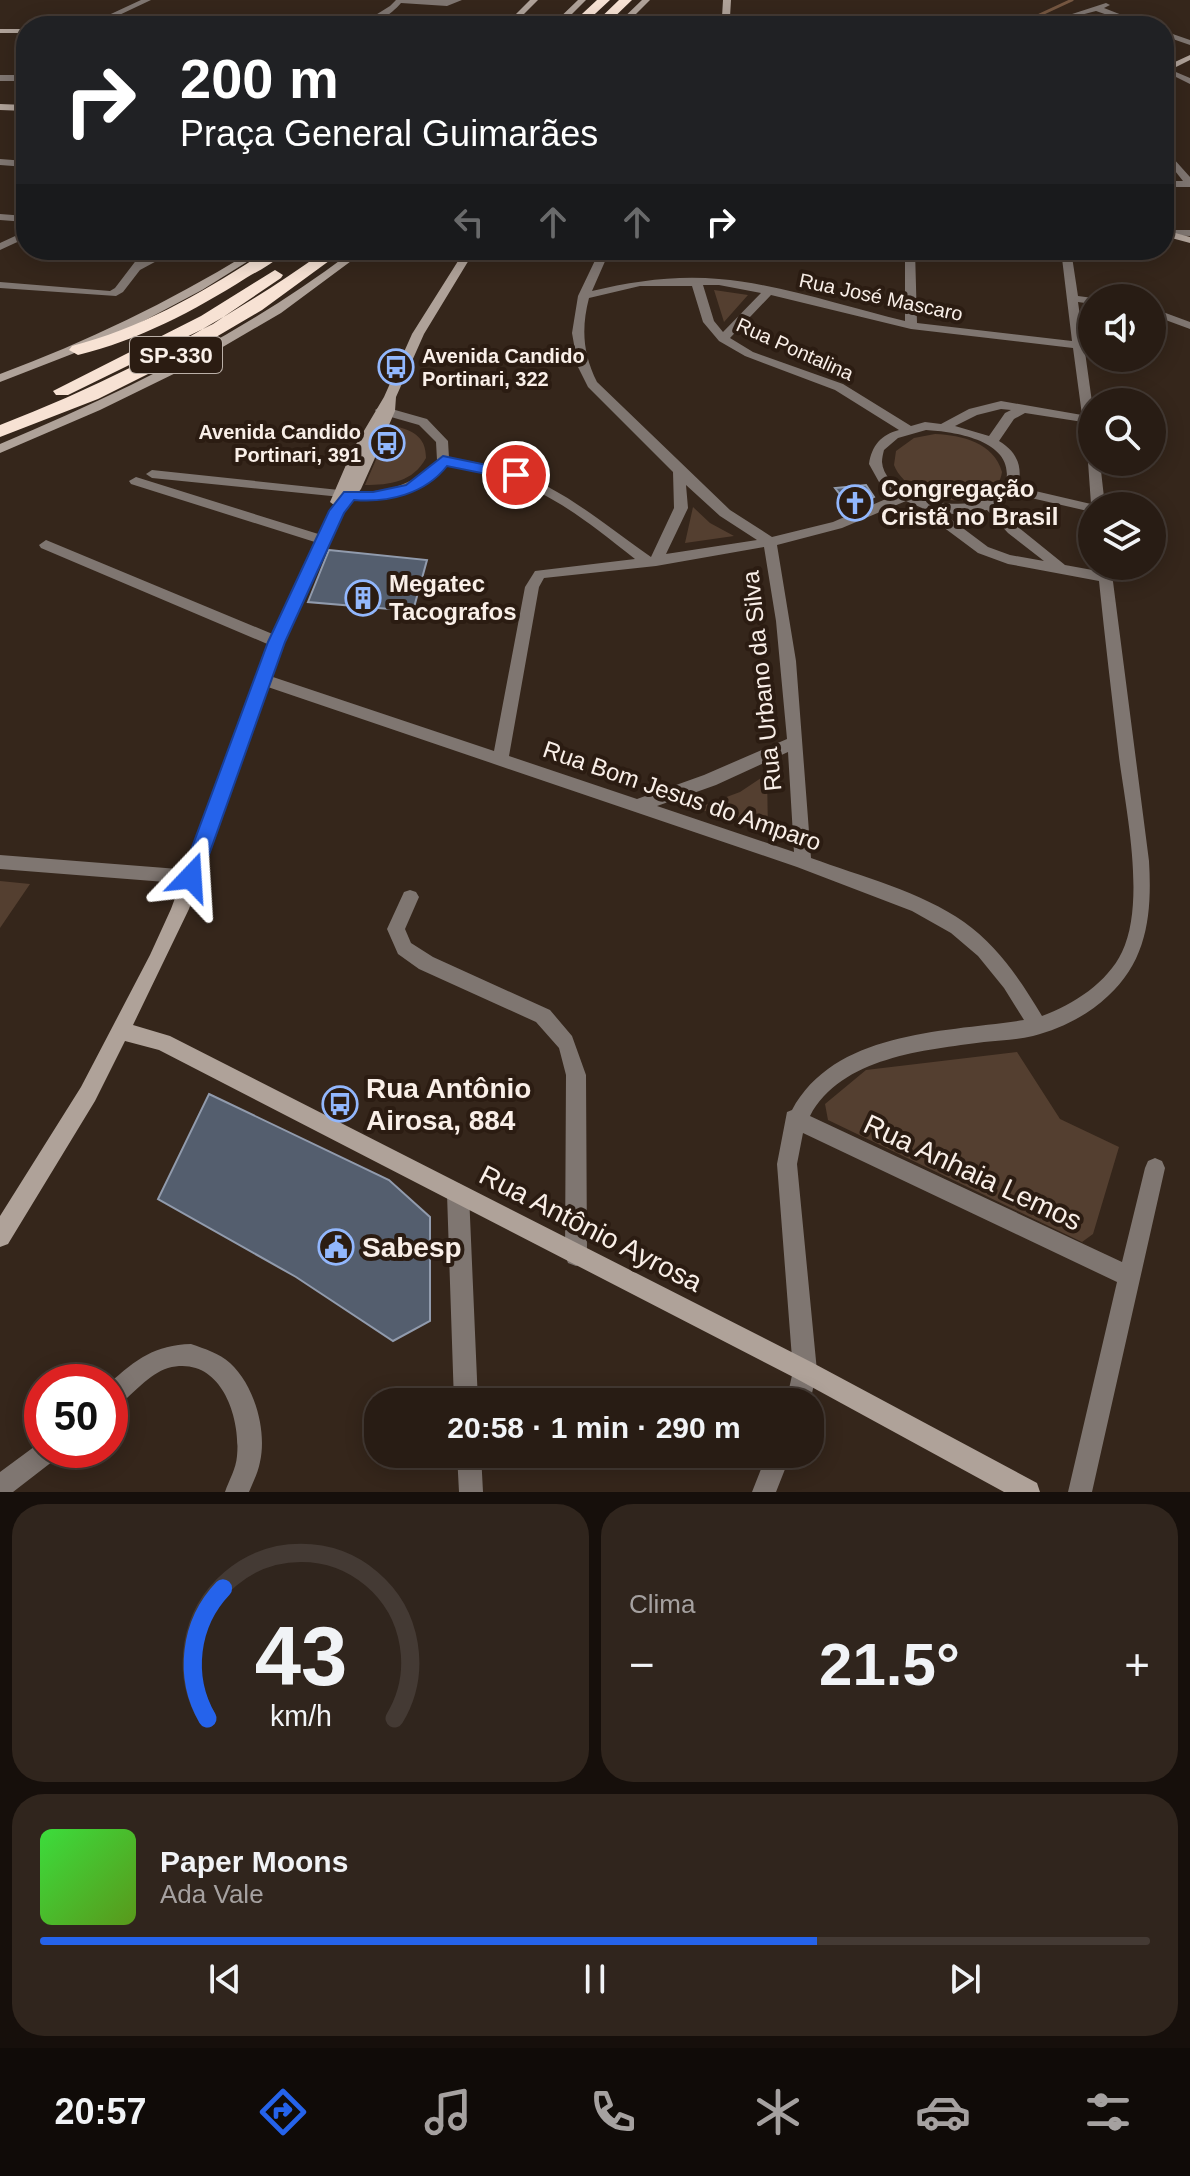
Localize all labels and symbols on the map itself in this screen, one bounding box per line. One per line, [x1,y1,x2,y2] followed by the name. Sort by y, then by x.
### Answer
[797,269,965,325] street label: Rua José Mascaro
[733,313,858,385] street label: Rua Pontalina
[130,337,222,373] road number: SP-330
[422,345,585,390] place label: Avenida Candido Portinari, 322
[377,348,415,386] bus stop icon: Avenida Candido Portinari, 322
[198,421,361,466] place label: Avenida Candido Portinari, 391
[368,424,406,462] bus stop icon: Avenida Candido Portinari, 391
[482,441,550,509] pin
[881,475,1058,530] place label: Congregação Cristã no Brasil
[836,484,874,522] church icon: Congregação Cristã no Brasil
[736,569,787,793] street label: Rua Urbano da Silva
[389,570,517,625] place label: Megatec Tacografos
[344,579,382,617] building icon: Megatec Tacografos
[540,735,825,856] street label: Rua Bom Jesus do Amparo
[149,835,233,919] position arrow
[366,1073,531,1136] place label: Rua Antônio Airosa, 884
[321,1085,359,1123] bus stop icon: Rua Antônio Airosa, 884
[859,1108,1087,1236] street label: Rua Anhaia Lemos
[474,1159,708,1298] street label: Rua Antônio Ayrosa
[317,1228,355,1266] public building icon: Sabesp
[362,1232,462,1263] place label: Sabesp
[24,1364,128,1468] speed limit sign: 50

